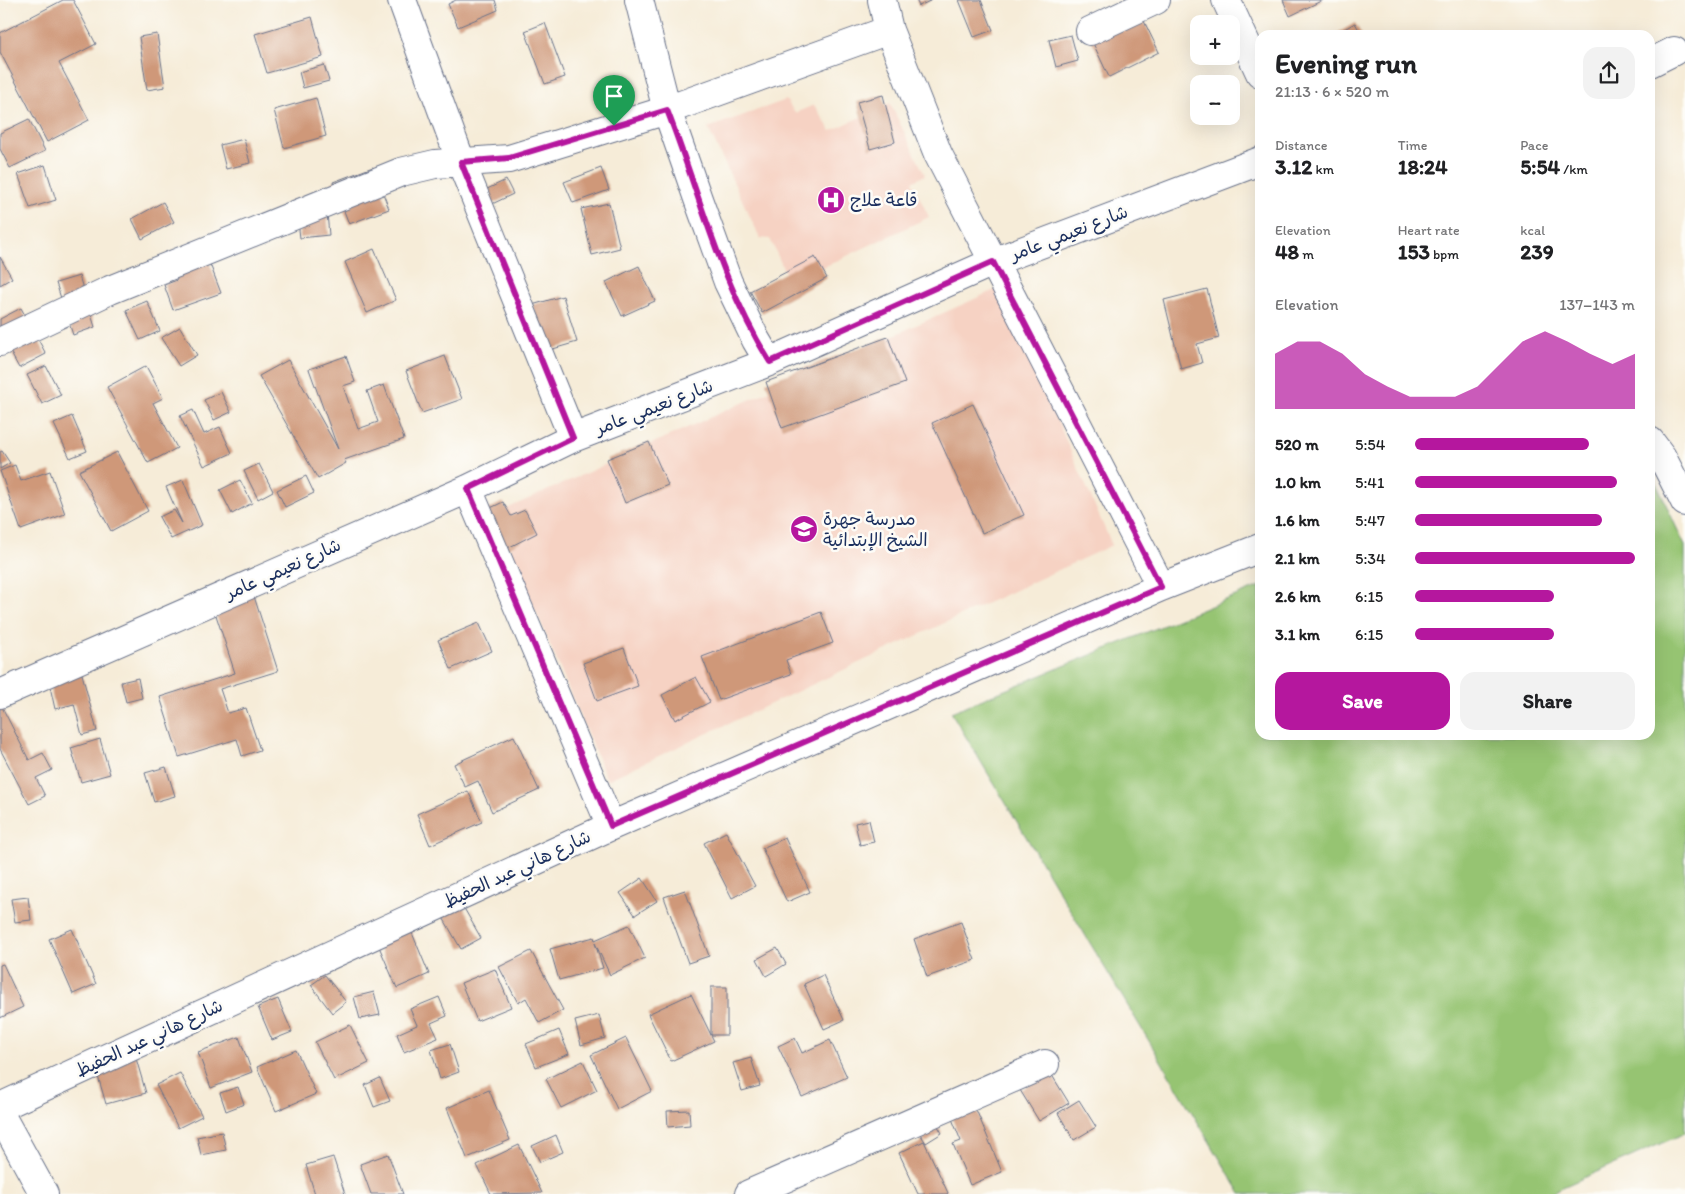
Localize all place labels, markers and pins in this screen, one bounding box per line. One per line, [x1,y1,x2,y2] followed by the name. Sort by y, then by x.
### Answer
[593,75,635,126] pin
[816,185,846,215] hospital icon: قاعة علاج
[850,189,917,212] place label: قاعة علاج
[823,508,928,552] place label: مدرسة جهرة الشيخ الإبتدائية
[789,514,819,544] school or university icon: مدرسة جهرة الشيخ الإبتدائية

